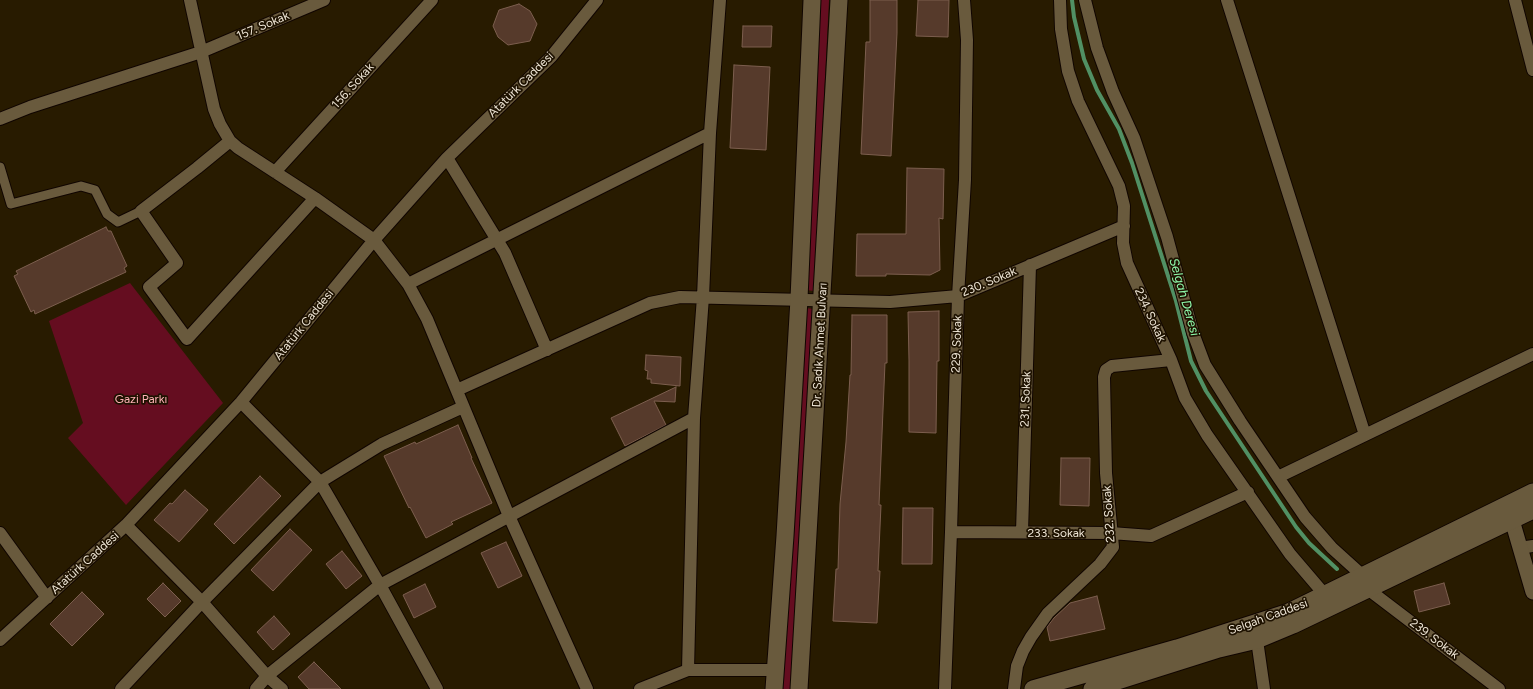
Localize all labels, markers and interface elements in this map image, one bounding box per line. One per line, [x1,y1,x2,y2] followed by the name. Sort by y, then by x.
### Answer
[235,8,291,44] street label: 157. Sokak
[485,49,557,121] street label: Atatürk Caddesi
[329,60,377,112] street label: 156. Sokak
[1165,256,1203,338] water label: Selgah Deresi
[959,264,1019,300] street label: 230. Sokak
[810,282,830,408] street label: Dr. Sadık Ahmet Bulvarı
[1131,286,1169,344] street label: 234. Sokak
[271,287,337,363] street label: Atatürk Caddesi
[949,315,965,373] street label: 229. Sokak
[1018,371,1034,427] street label: 231. Sokak
[115,392,167,406] park label: Gazi Parkı
[1100,485,1118,543] street label: 232. Sokak
[1027,526,1085,540] street label: 233. Sokak
[48,529,122,597] street label: Atatürk Caddesi
[1226,596,1310,638] street label: Selgah Caddesi
[1407,616,1461,662] street label: 239. Sokak

